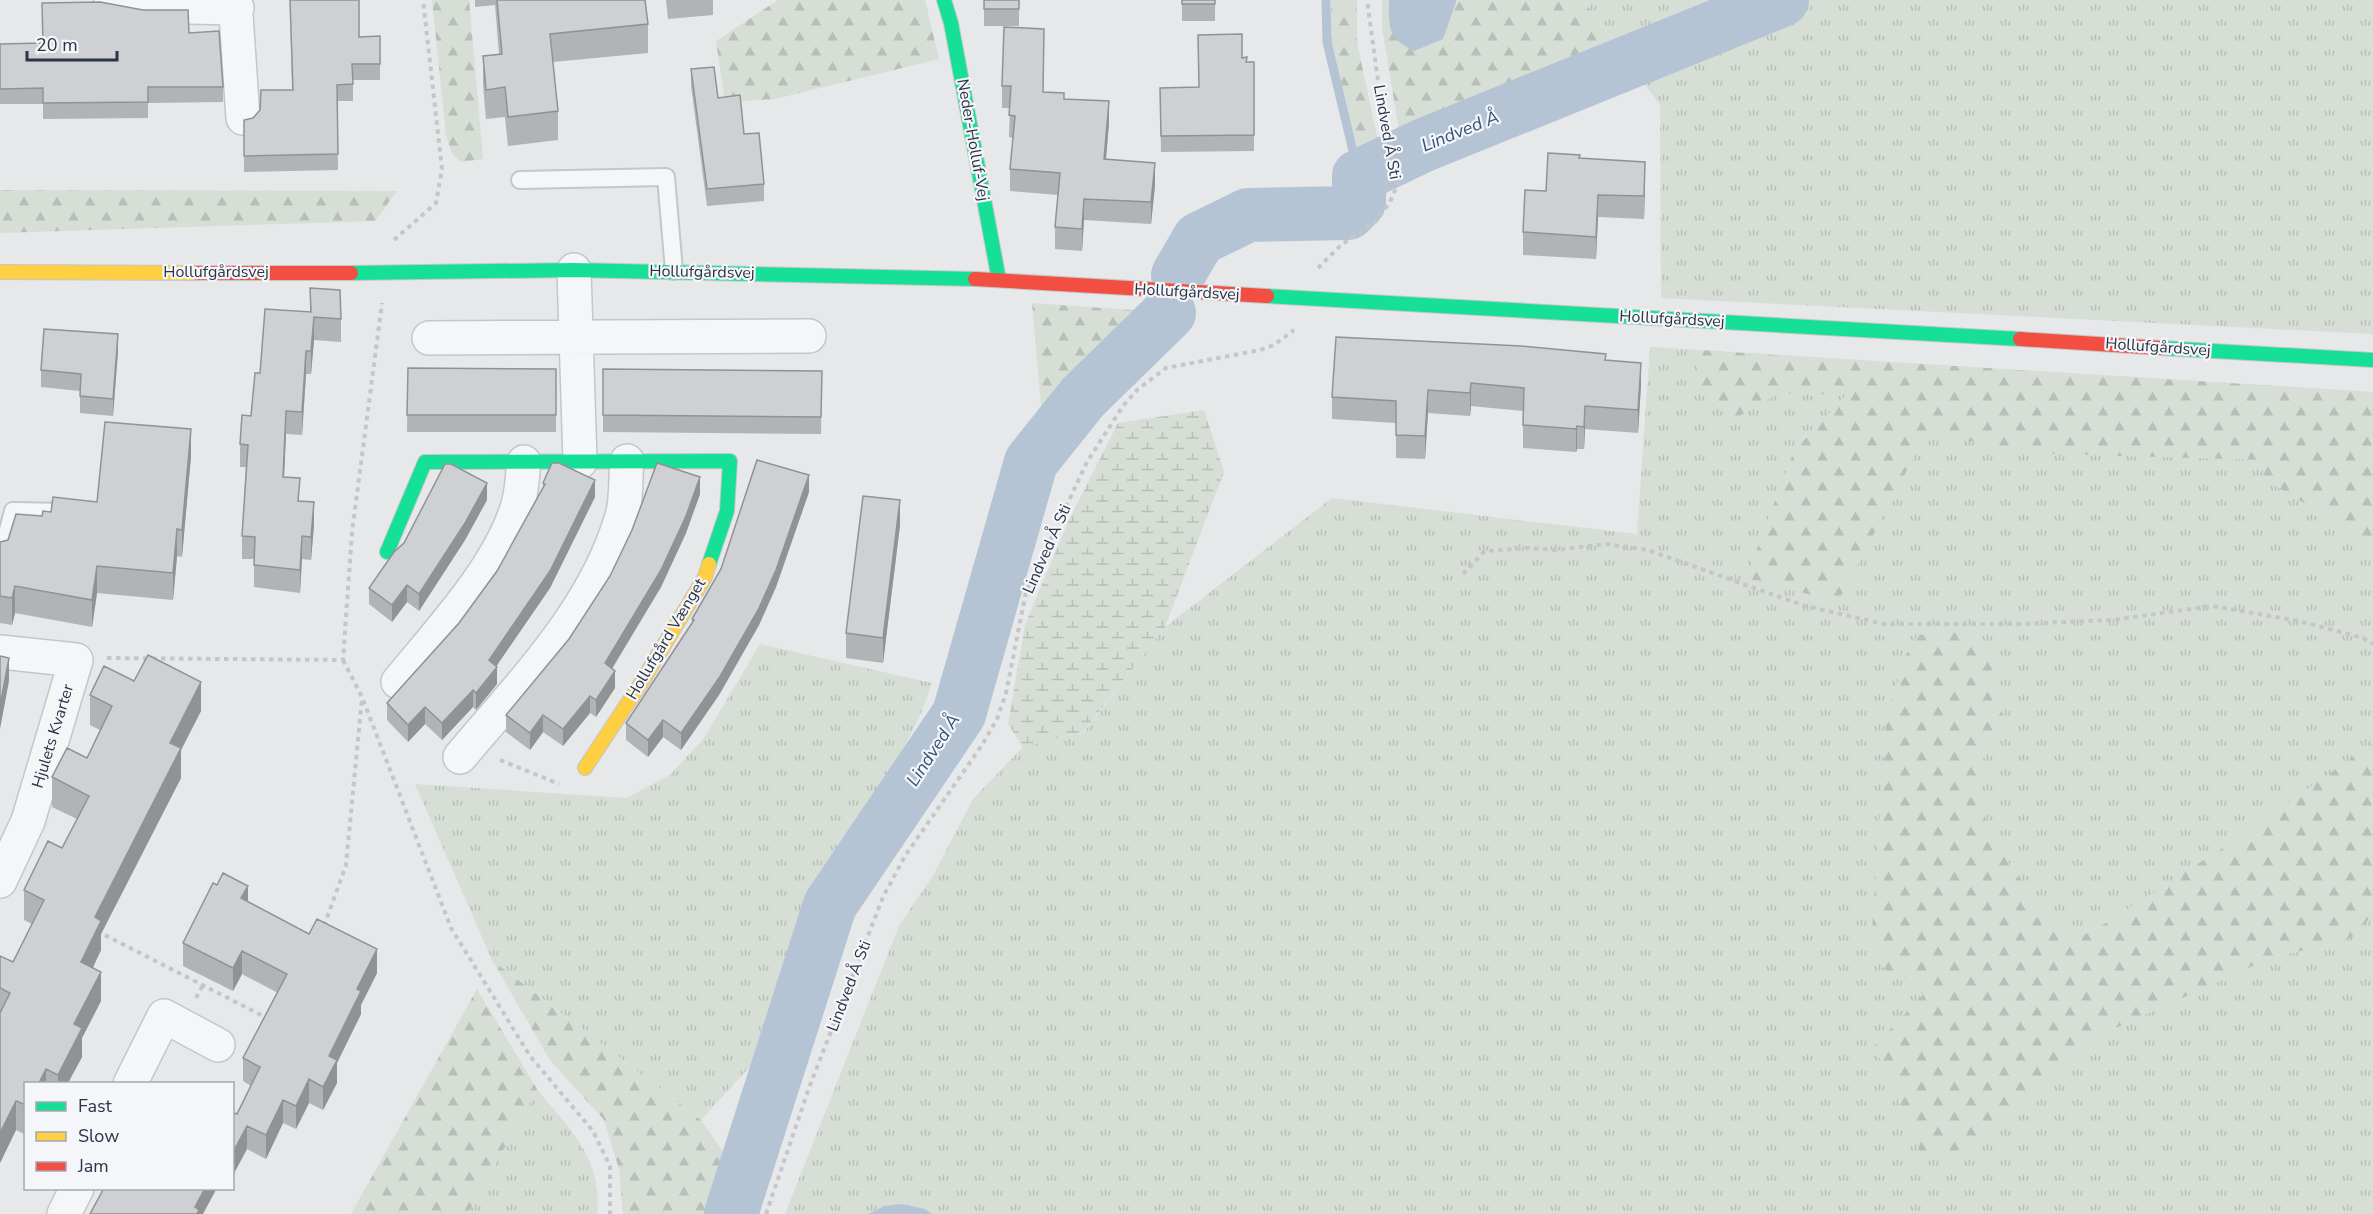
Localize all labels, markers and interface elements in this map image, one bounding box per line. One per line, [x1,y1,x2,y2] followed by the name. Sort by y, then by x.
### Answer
[27,24,117,62] scale bar
[36,33,78,57] text: 20 m
[951,77,995,203] street label: Neder-Holluf-Vej
[1368,83,1406,181] street label: Lindved Å Sti
[1418,105,1502,157] water label: Lindved Å
[649,260,755,284] street label: Hollufgårdsvej
[163,261,269,283] street label: Hollufgårdsvej
[1134,278,1240,306] street label: Hollufgårdsvej
[1619,305,1725,333] street label: Hollufgårdsvej
[2105,332,2211,362] street label: Hollufgårdsvej
[1017,501,1077,597] street label: Lindved Å Sti
[621,574,711,704] street label: Hollufgård Vænget
[27,681,79,791] street label: Hjulets Kvarter
[901,709,965,791] water label: Lindved Å
[822,937,876,1035] street label: Lindved Å Sti
[24,1082,234,1190] legend
[78,1094,113,1118] text: Fast
[78,1124,119,1148] text: Slow
[77,1154,109,1178] text: Jam

